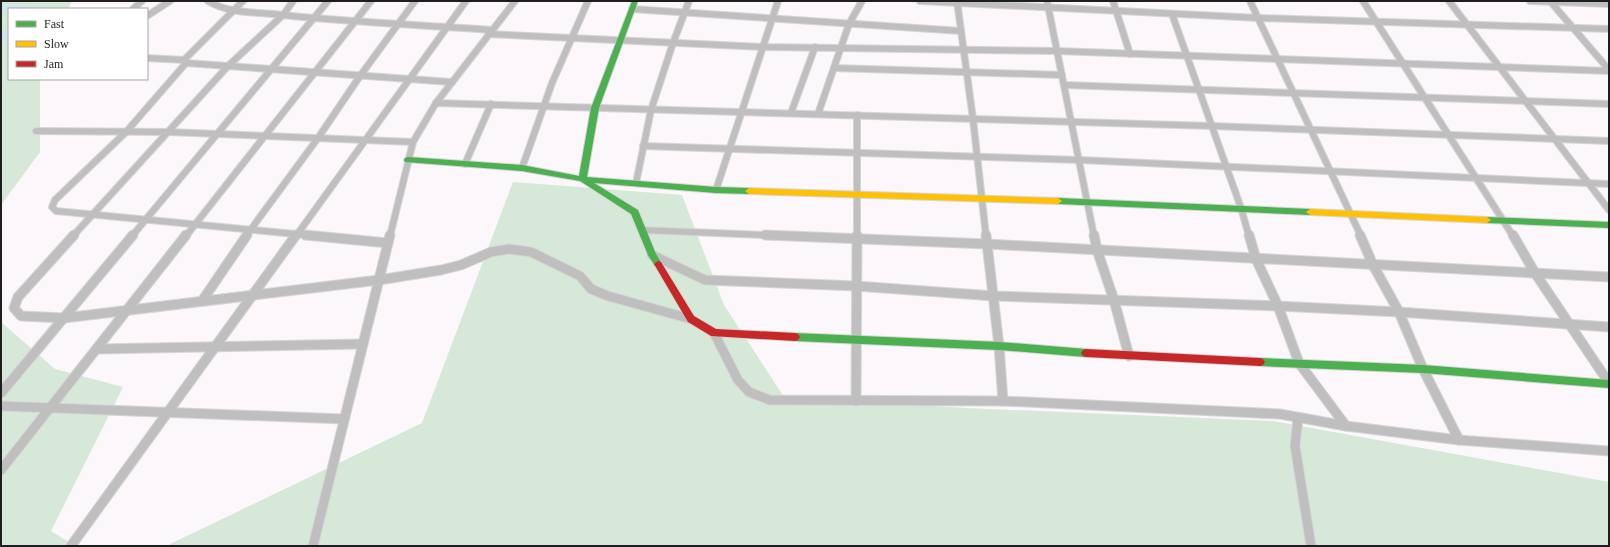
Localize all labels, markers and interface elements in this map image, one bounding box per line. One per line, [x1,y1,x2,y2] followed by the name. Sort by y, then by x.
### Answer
[8,8,148,80] legend
[44,17,65,31] text: Fast
[44,37,69,51] text: Slow
[44,57,64,71] text: Jam

